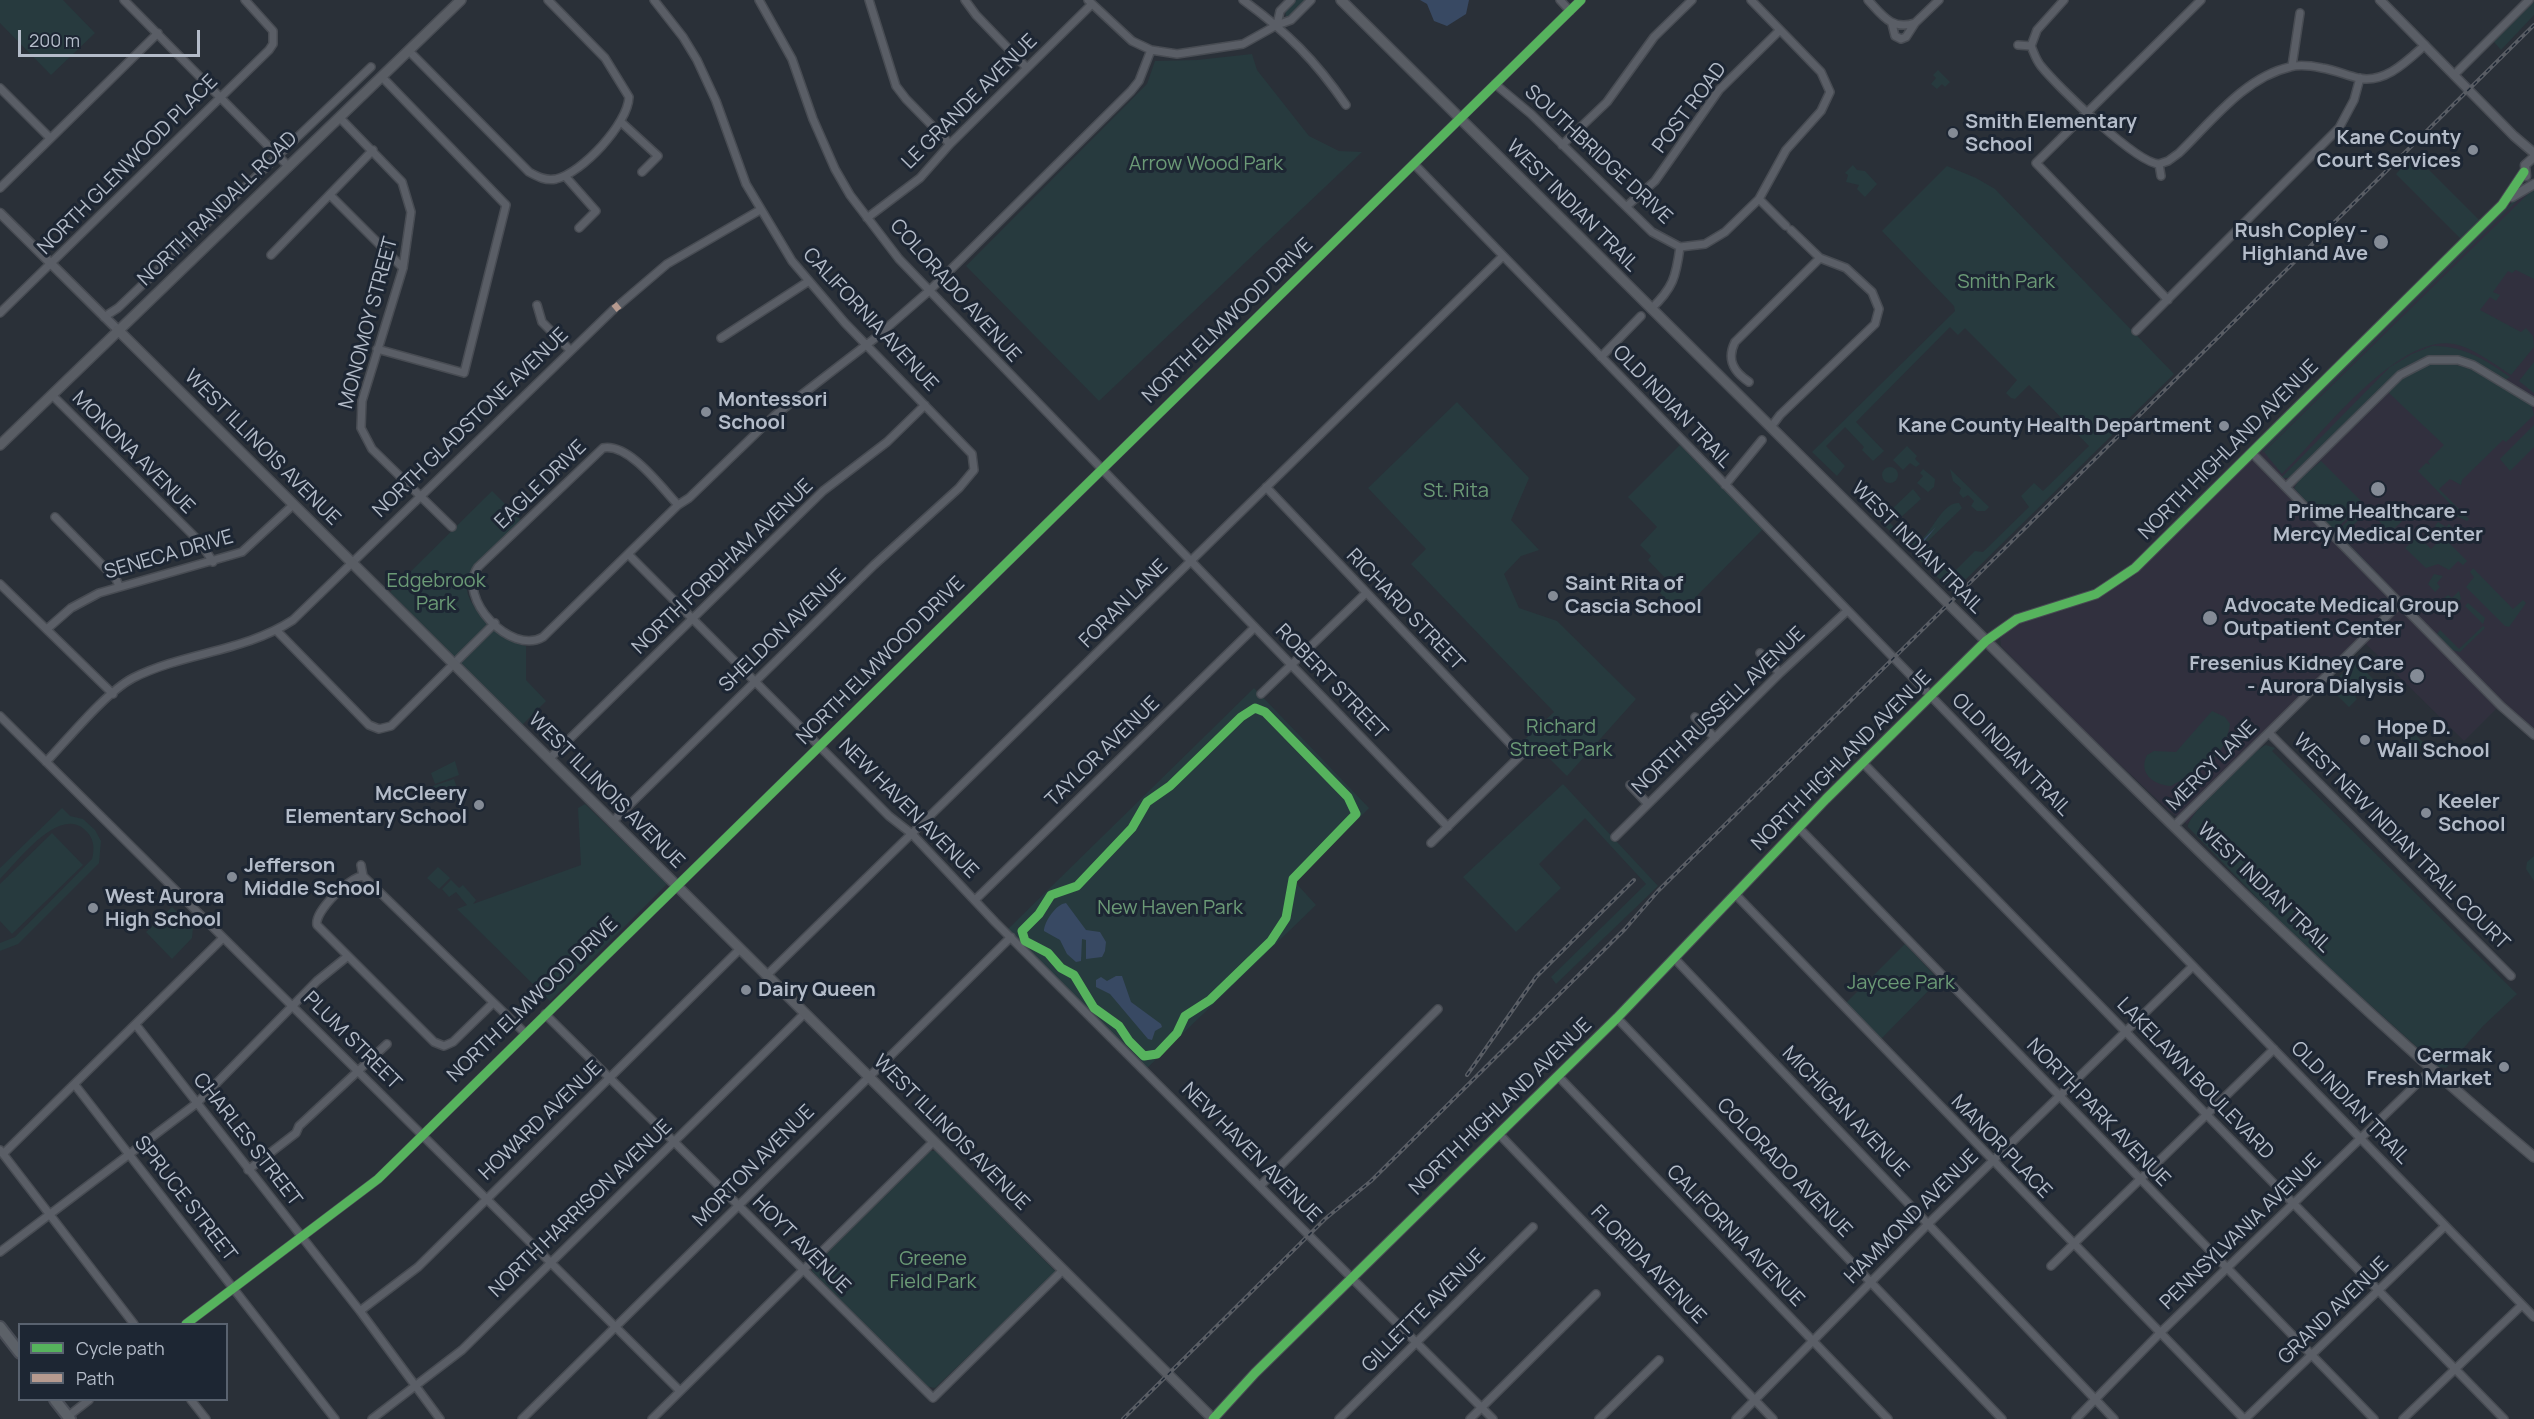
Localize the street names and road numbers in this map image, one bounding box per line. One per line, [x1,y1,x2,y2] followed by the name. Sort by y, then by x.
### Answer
[897,29,1043,175] street label: LE GRANDE AVENUE
[1648,58,1732,158] street label: POST ROAD
[33,70,223,260] street label: NORTH GLENWOOD PLACE
[1519,80,1677,230] street label: SOUTHBRIDGE DRIVE
[133,127,303,291] street label: NORTH RANDALL ROAD
[1501,135,1643,277] street label: WEST INDIAN TRAIL
[884,215,1026,367] street label: COLORADO AVENUE
[1138,233,1318,409] street label: NORTH ELMWOOD DRIVE
[335,234,403,412] street label: MONOMOY STREET
[797,243,943,397] street label: CALIFORNIA AVENUE
[368,323,574,523] street label: NORTH GLADSTONE AVENUE
[1607,341,1737,473] street label: OLD INDIAN TRAIL
[2134,355,2324,545] street label: NORTH HIGHLAND AVENUE
[179,365,345,531] street label: WEST ILLINOIS AVENUE
[67,387,199,519] street label: MONONA AVENUE
[490,436,592,534] street label: EAGLE DRIVE
[628,474,818,660] street label: NORTH FORDHAM AVENUE
[1846,477,1988,619] street label: WEST INDIAN TRAIL
[102,525,236,585] street label: SENECA DRIVE
[1341,544,1469,676] street label: RICHARD STREET
[1075,555,1173,653] street label: FORAN LANE
[715,564,851,698] street label: SHELDON AVENUE
[792,572,970,750] street label: NORTH ELMWOOD DRIVE
[1270,619,1392,745] street label: ROBERT STREET
[1628,622,1810,800] street label: NORTH RUSSELL AVENUE
[1747,666,1937,856] street label: NORTH HIGHLAND AVENUE
[1946,689,2076,821] street label: OLD INDIAN TRAIL
[1041,692,1165,812] street label: TAYLOR AVENUE
[523,708,689,874] street label: WEST ILLINOIS AVENUE
[2162,716,2262,816] street label: MERCY LANE
[2288,729,2514,955] street label: WEST NEW INDIAN TRAIL COURT
[833,734,983,884] street label: NEW HAVEN AVENUE
[2192,818,2336,958] street label: WEST INDIAN TRAIL
[443,912,623,1088] street label: NORTH ELMWOOD DRIVE
[298,987,406,1095] street label: PLUM STREET
[2111,993,2279,1165] street label: LAKELAWN BOULEVARD
[1405,1013,1597,1201] street label: NORTH HIGHLAND AVENUE
[2021,1034,2175,1192] street label: NORTH PARK AVENUE
[2285,1037,2415,1169] street label: OLD INDIAN TRAIL
[1777,1042,1913,1182] street label: MICHIGAN AVENUE
[868,1050,1034,1216] street label: WEST ILLINOIS AVENUE
[475,1056,607,1186] street label: HOWARD AVENUE
[188,1069,306,1211] street label: CHARLES STREET
[1176,1078,1326,1228] street label: NEW HAVEN AVENUE
[1946,1090,2056,1204] street label: MANOR PLACE
[1711,1093,1857,1243] street label: COLORADO AVENUE
[688,1100,820,1232] street label: MORTON AVENUE
[485,1115,677,1303] street label: NORTH HARRISON AVENUE
[129,1132,241,1266] street label: SPRUCE STREET
[1840,1145,1984,1289] street label: HAMMOND AVENUE
[2155,1149,2327,1315] street label: PENNSYLVANIA AVENUE
[1661,1160,1809,1312] street label: CALIFORNIA AVENUE
[747,1191,855,1299] street label: HOYT AVENUE
[1585,1201,1711,1329] street label: FLORIDA AVENUE
[1357,1244,1491,1378] street label: GILLETTE AVENUE
[2274,1252,2394,1370] street label: GRAND AVENUE

